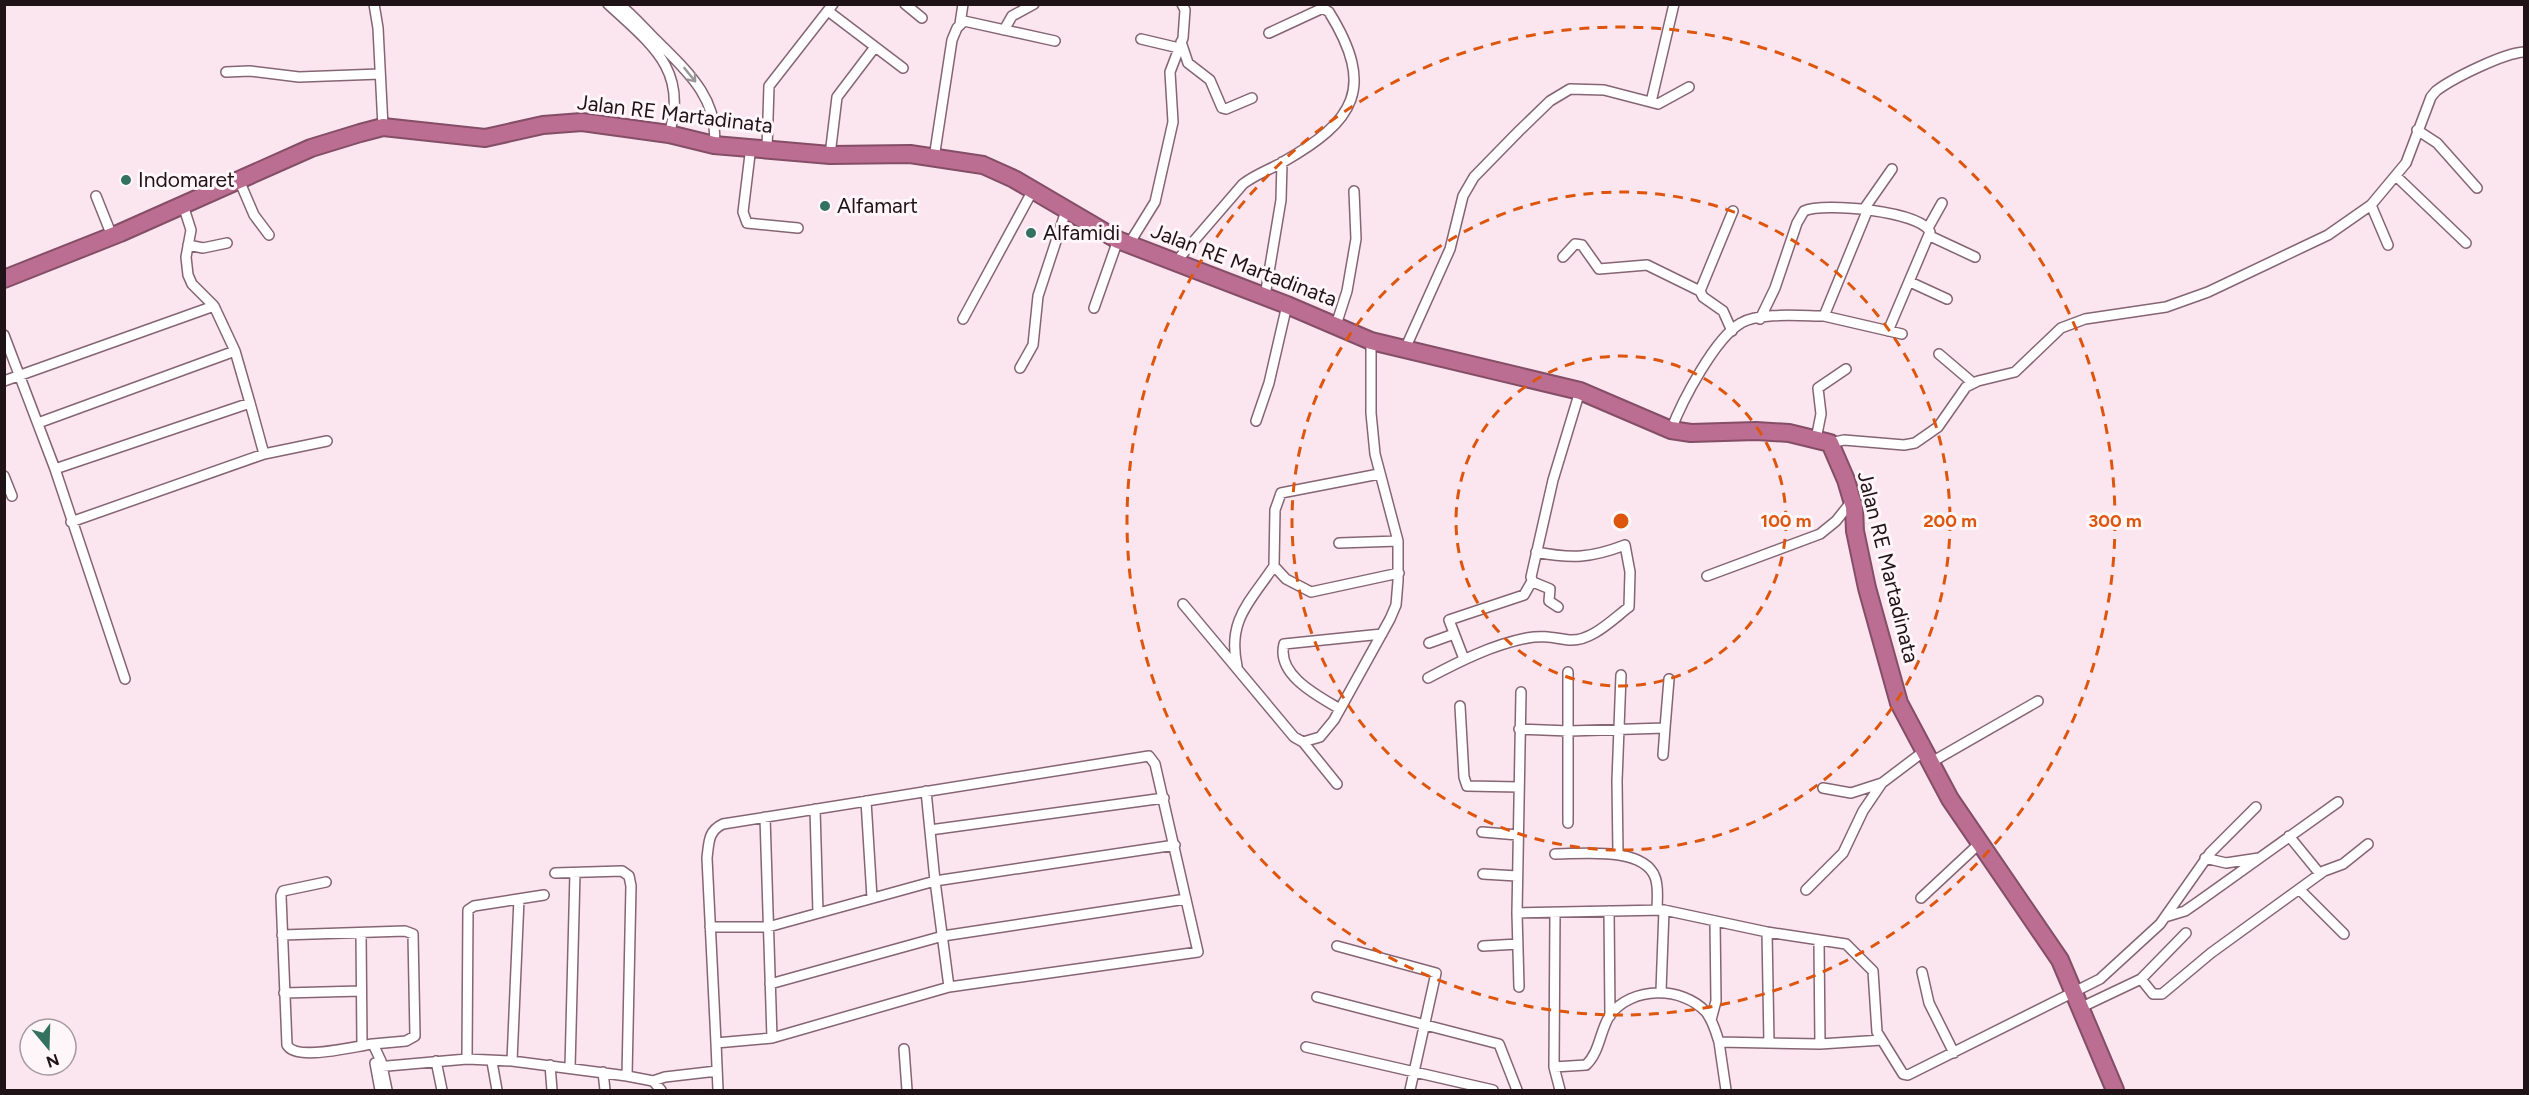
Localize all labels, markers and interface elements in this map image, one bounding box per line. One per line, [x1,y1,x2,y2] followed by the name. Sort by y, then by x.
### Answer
[684,67,697,83] one-way arrow
[576,89,774,138] street label: Jalan RE Martadinata
[138,167,235,192] place label: Indomaret
[119,173,133,187] marker: Indomaret
[837,193,918,218] place label: Alfamart
[818,199,832,213] marker: Alfamart
[1148,218,1341,311] street label: Jalan RE Martadinata
[1043,220,1120,245] place label: Alfamidi
[1024,226,1038,240] marker: Alfamidi
[1853,468,1924,665] street label: Jalan RE Martadinata
[1761,510,1811,532] text: 100 m
[1923,510,1977,532] text: 200 m
[2088,510,2142,532] text: 300 m
[1611,511,1631,531] centre of rings
[18,1017,78,1077] north arrow
[44,1050,62,1072] text: N

